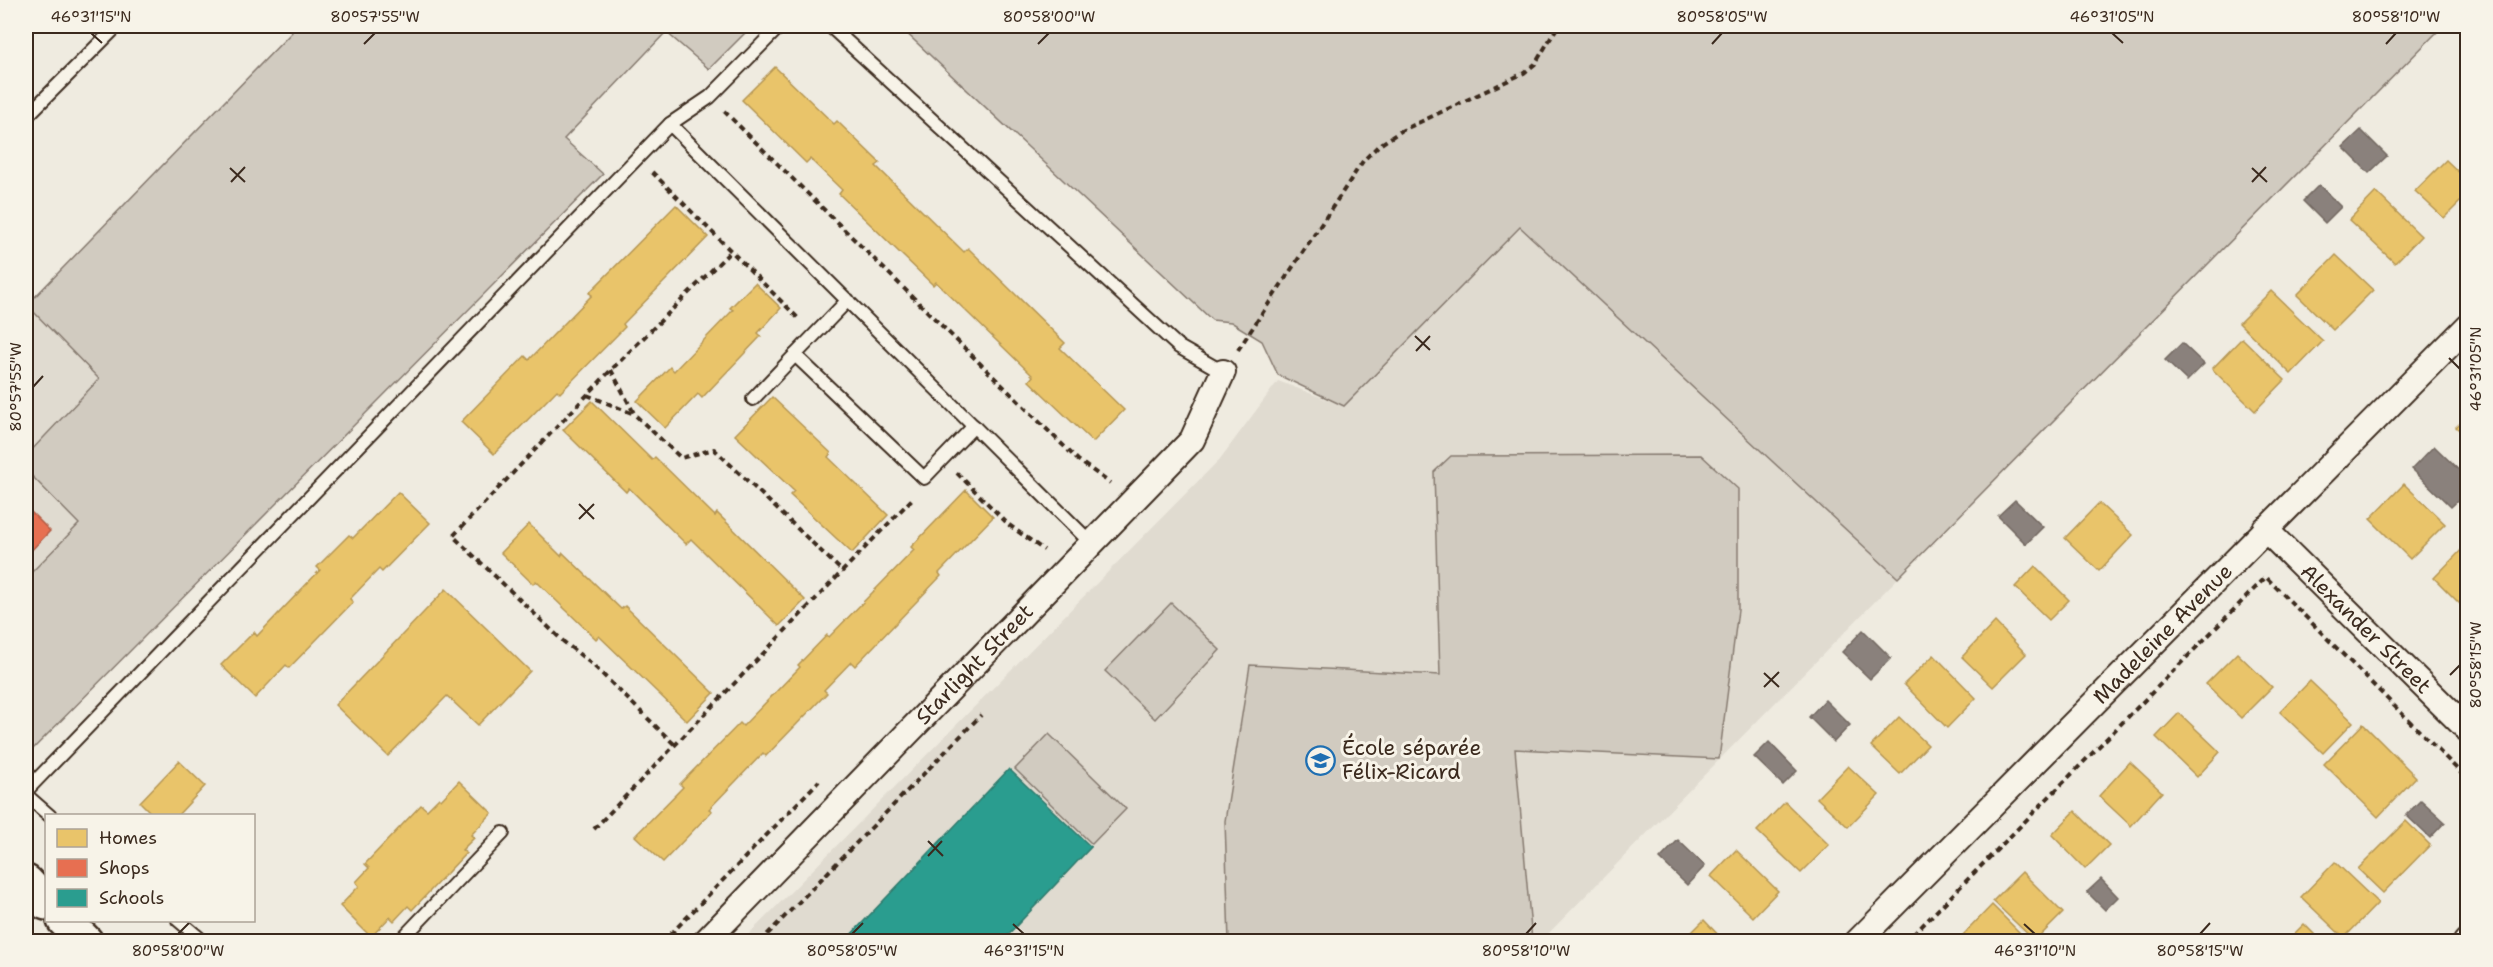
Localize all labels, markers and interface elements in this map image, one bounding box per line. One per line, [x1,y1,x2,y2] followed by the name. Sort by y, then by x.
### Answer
[51,7,131,27] text: 46°31'15"N
[330,7,420,27] text: 80°57'55"W
[1003,7,1095,27] text: 80°58'00"W
[1676,7,1768,27] text: 80°58'05"W
[2070,7,2154,27] text: 46°31'05"N
[2352,7,2440,27] text: 80°58'10"W
[2466,327,2486,411] text: 46°31'05"N
[6,342,26,432] text: 80°57'55"W
[2087,558,2238,710] street label: Madeleine Avenue
[2294,558,2437,700] street label: Alexander Street
[909,598,1040,731] street label: Starlight Street
[2466,621,2486,709] text: 80°58'15"W
[1342,733,1481,786] place label: École séparée Félix-Ricard
[1305,744,1337,776] school or university icon: École séparée Félix-Ricard
[45,814,255,922] legend
[99,826,157,850] text: Homes
[99,856,150,880] text: Shops
[99,886,165,910] text: Schools
[132,941,224,961] text: 80°58'00"W
[806,941,898,961] text: 80°58'05"W
[984,941,1064,961] text: 46°31'15"N
[1482,941,1570,961] text: 80°58'10"W
[1994,941,2076,961] text: 46°31'10"N
[2156,941,2244,961] text: 80°58'15"W

